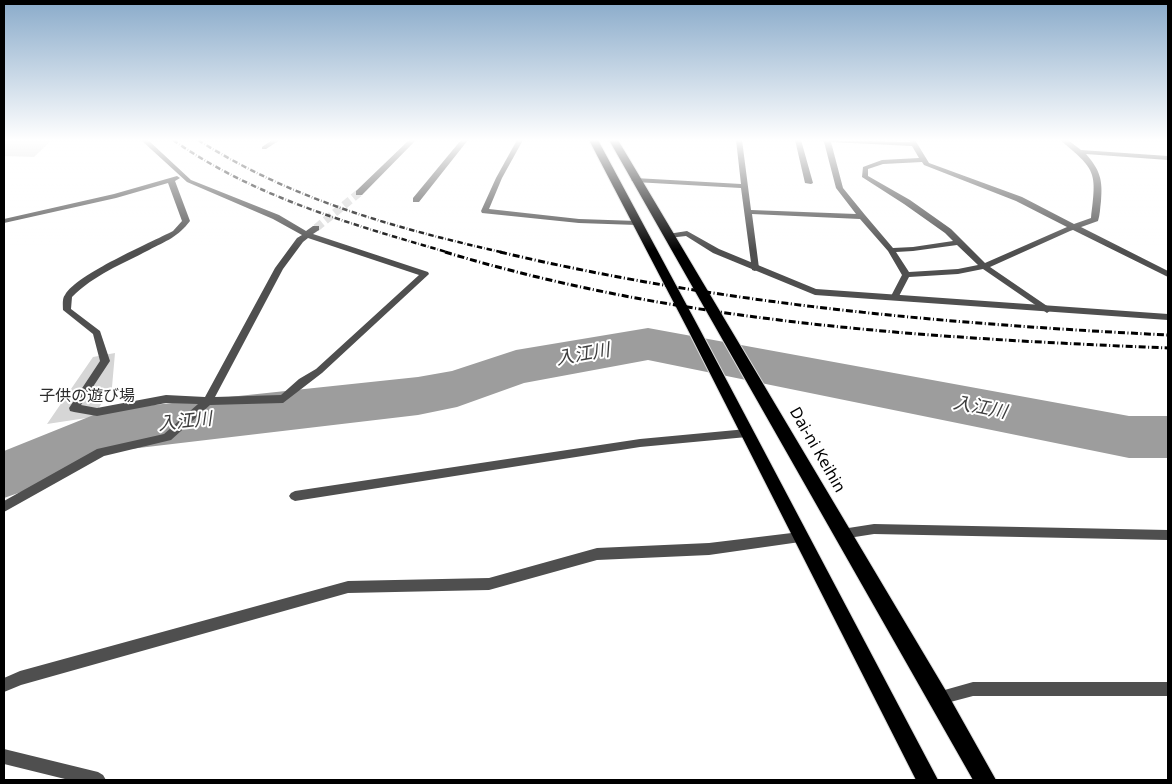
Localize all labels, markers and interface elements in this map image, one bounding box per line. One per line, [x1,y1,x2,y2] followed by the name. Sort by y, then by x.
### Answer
[555,340,611,370] water label: 入江川
[39,386,135,406] park label: 子供の遊び場
[951,392,1009,424] water label: 入江川
[785,404,849,496] street label: Dai-ni Keihin
[157,408,213,436] water label: 入江川

